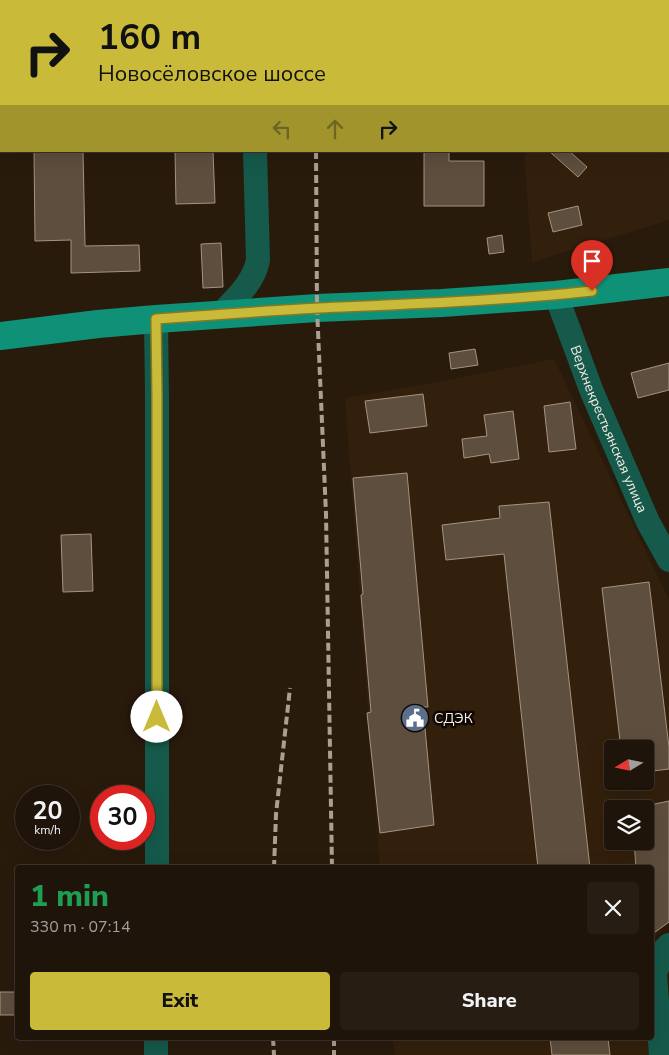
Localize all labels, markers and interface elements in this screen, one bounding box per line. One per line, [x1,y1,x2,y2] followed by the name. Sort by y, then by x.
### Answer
[98,14,201,61] text: 160 m
[15,20,80,85] icon: right
[98,59,326,89] text: Новосёловское шоссе
[268,115,296,143] icon: left
[321,115,349,143] icon: ahead
[374,115,402,143] icon: right
[571,240,613,291] pin
[578,247,606,275] icon: arrive
[565,343,652,516] street label: Верхнекрестьянская улица
[130,690,182,742] position arrow
[400,703,430,733] public building icon: СДЭК
[434,709,473,728] place label: СДЭК
[604,740,654,790] north arrow
[604,740,654,850] map controls
[90,785,155,850] speed limit sign: 30
[32,794,63,828] text: 20
[604,800,654,850] button: layers
[34,822,61,838] text: km/h
[30,876,109,917] text: 1 min
[587,882,639,934] button: close
[30,916,131,938] text: 330 m · 07:14
[30,972,330,1030] button: Exit
[340,972,639,1030] button: Share

